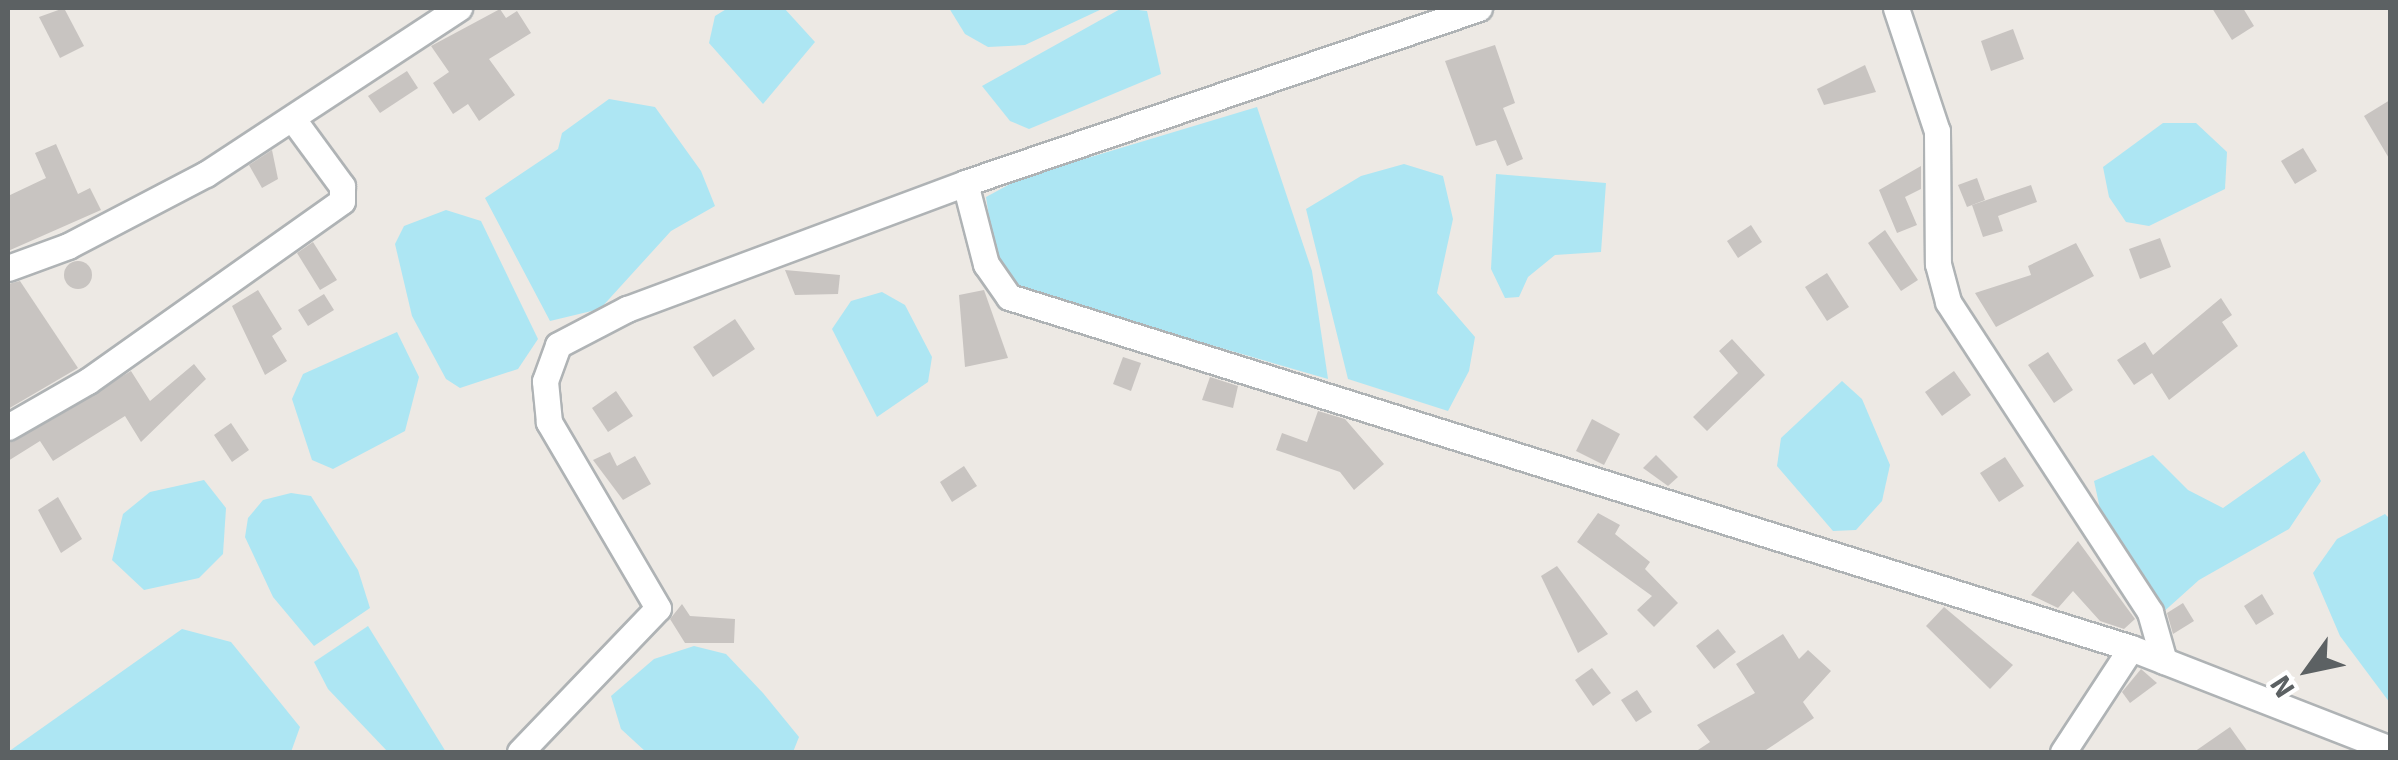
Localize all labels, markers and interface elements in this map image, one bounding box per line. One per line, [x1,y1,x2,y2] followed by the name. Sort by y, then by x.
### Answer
[2258,620,2358,720] north arrow
[2263,669,2302,704] text: N

